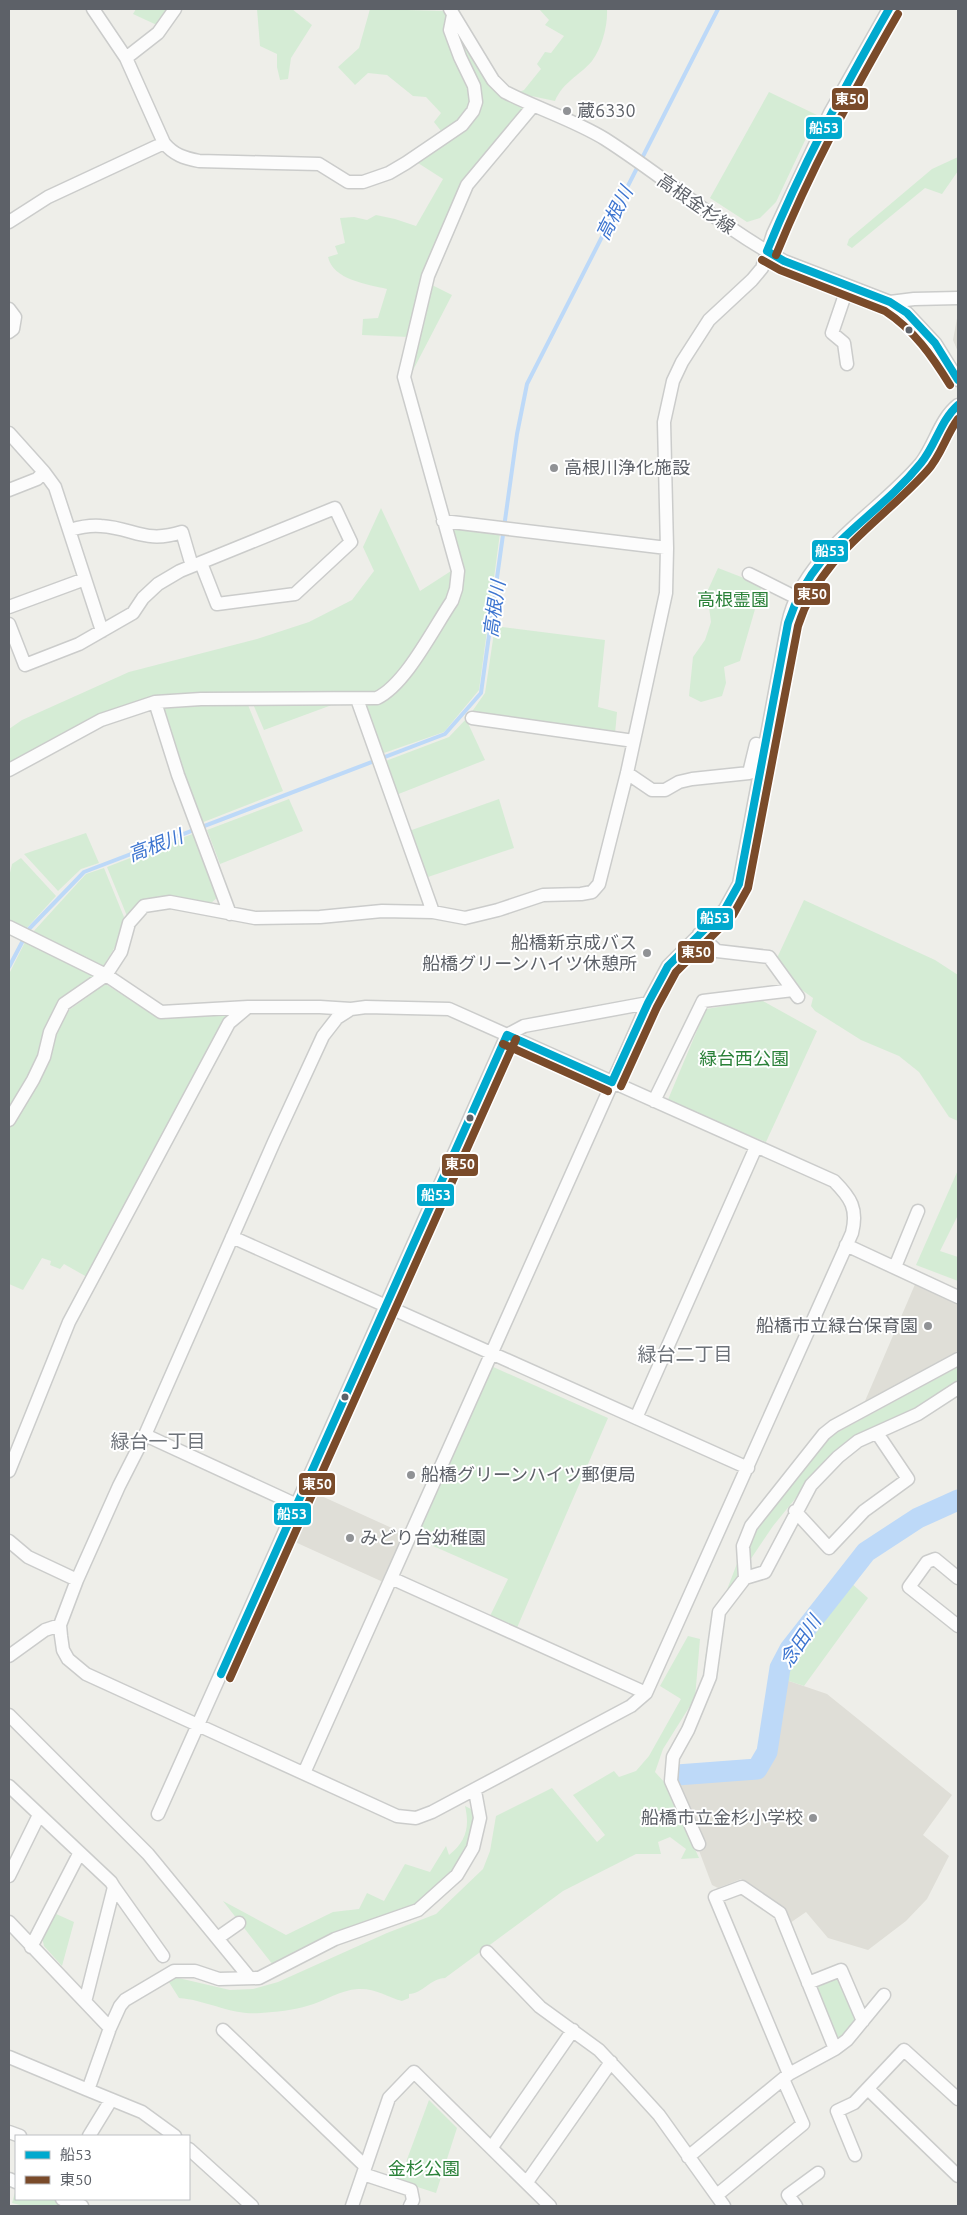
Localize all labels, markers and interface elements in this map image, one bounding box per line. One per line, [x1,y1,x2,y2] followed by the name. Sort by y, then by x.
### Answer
[831,87,869,111] line badge: 東50
[835,91,865,107] text: 東50
[577,100,636,120] place label: 蔵6330
[561,105,573,117] marker: 蔵6330
[805,116,843,140] line badge: 船53
[809,120,839,136] text: 船53
[654,169,739,237] street label: 高根金杉線
[591,181,638,243] water label: 高根川
[904,325,914,335] unlabelled marker
[564,457,690,477] place label: 高根川浄化施設
[548,462,560,474] marker: 高根川浄化施設
[811,539,849,563] line badge: 船53
[815,543,845,559] text: 船53
[479,577,509,639] water label: 高根川
[793,582,831,606] line badge: 東50
[797,586,827,602] text: 東50
[697,589,769,609] park label: 高根霊園
[124,824,187,865] water label: 高根川
[696,907,734,931] line badge: 船53
[700,910,730,926] text: 船53
[422,932,637,973] place label: 船橋新京成バス 船橋グリーンハイツ休憩所
[677,940,715,964] line badge: 東50
[681,944,711,960] text: 東50
[641,947,653,959] marker: 船橋新京成バス 船橋グリーンハイツ休憩所
[699,1048,789,1068] park label: 緑台西公園
[465,1113,475,1123] unlabelled marker
[441,1153,479,1177] line badge: 東50
[445,1156,475,1172] text: 東50
[416,1183,455,1207] line badge: 船53
[421,1187,451,1203] text: 船53
[756,1315,918,1335] place label: 船橋市立緑台保育園
[922,1320,934,1332] marker: 船橋市立緑台保育園
[637,1343,733,1365] district label: 緑台二丁目
[340,1392,350,1402] unlabelled marker
[110,1430,206,1452] district label: 緑台一丁目
[421,1464,636,1484] place label: 船橋グリーンハイツ郵便局
[405,1469,417,1481] marker: 船橋グリーンハイツ郵便局
[298,1472,336,1496] line badge: 東50
[302,1476,332,1492] text: 東50
[273,1502,312,1526] line badge: 船53
[277,1506,307,1522] text: 船53
[360,1527,486,1547] place label: みどり台幼稚園
[344,1532,356,1544] marker: みどり台幼稚園
[775,1610,826,1671] water label: 念田川
[641,1807,803,1827] place label: 船橋市立金杉小学校
[807,1812,819,1824] marker: 船橋市立金杉小学校
[15,2135,190,2200] legend
[60,2146,92,2163] text: 船53
[388,2158,460,2178] park label: 金杉公園
[60,2171,92,2188] text: 東50

